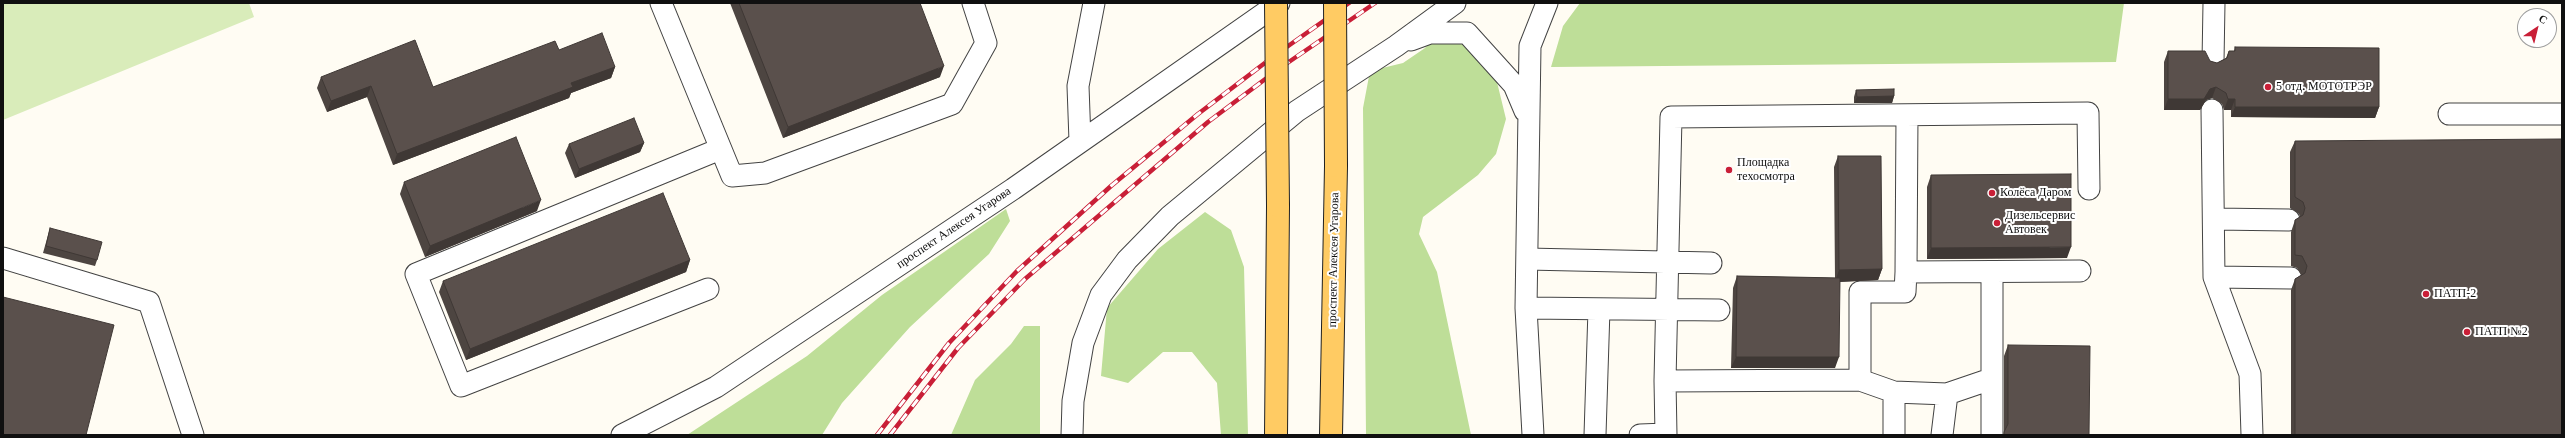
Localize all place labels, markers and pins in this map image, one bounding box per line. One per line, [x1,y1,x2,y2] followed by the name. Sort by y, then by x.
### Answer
[2276,80,2372,94] place label: 5 отд. МОТОТРЭР
[2263,82,2273,92] marker: 5 отд. МОТОТРЭР
[1737,156,1795,184] place label: Площадка техосмотра
[1724,165,1734,175] marker: Площадка техосмотра
[2000,186,2071,200] place label: Колёса Даром
[1987,188,1997,198] marker: Колёса Даром
[2005,209,2075,237] place label: Дизельсервис Автовек
[1992,218,2002,228] marker: Дизельсервис Автовек
[2434,287,2476,301] place label: ПАТП-2
[2421,289,2431,299] marker: ПАТП-2
[2475,325,2528,339] place label: ПАТП №2
[2462,327,2472,337] marker: ПАТП №2

